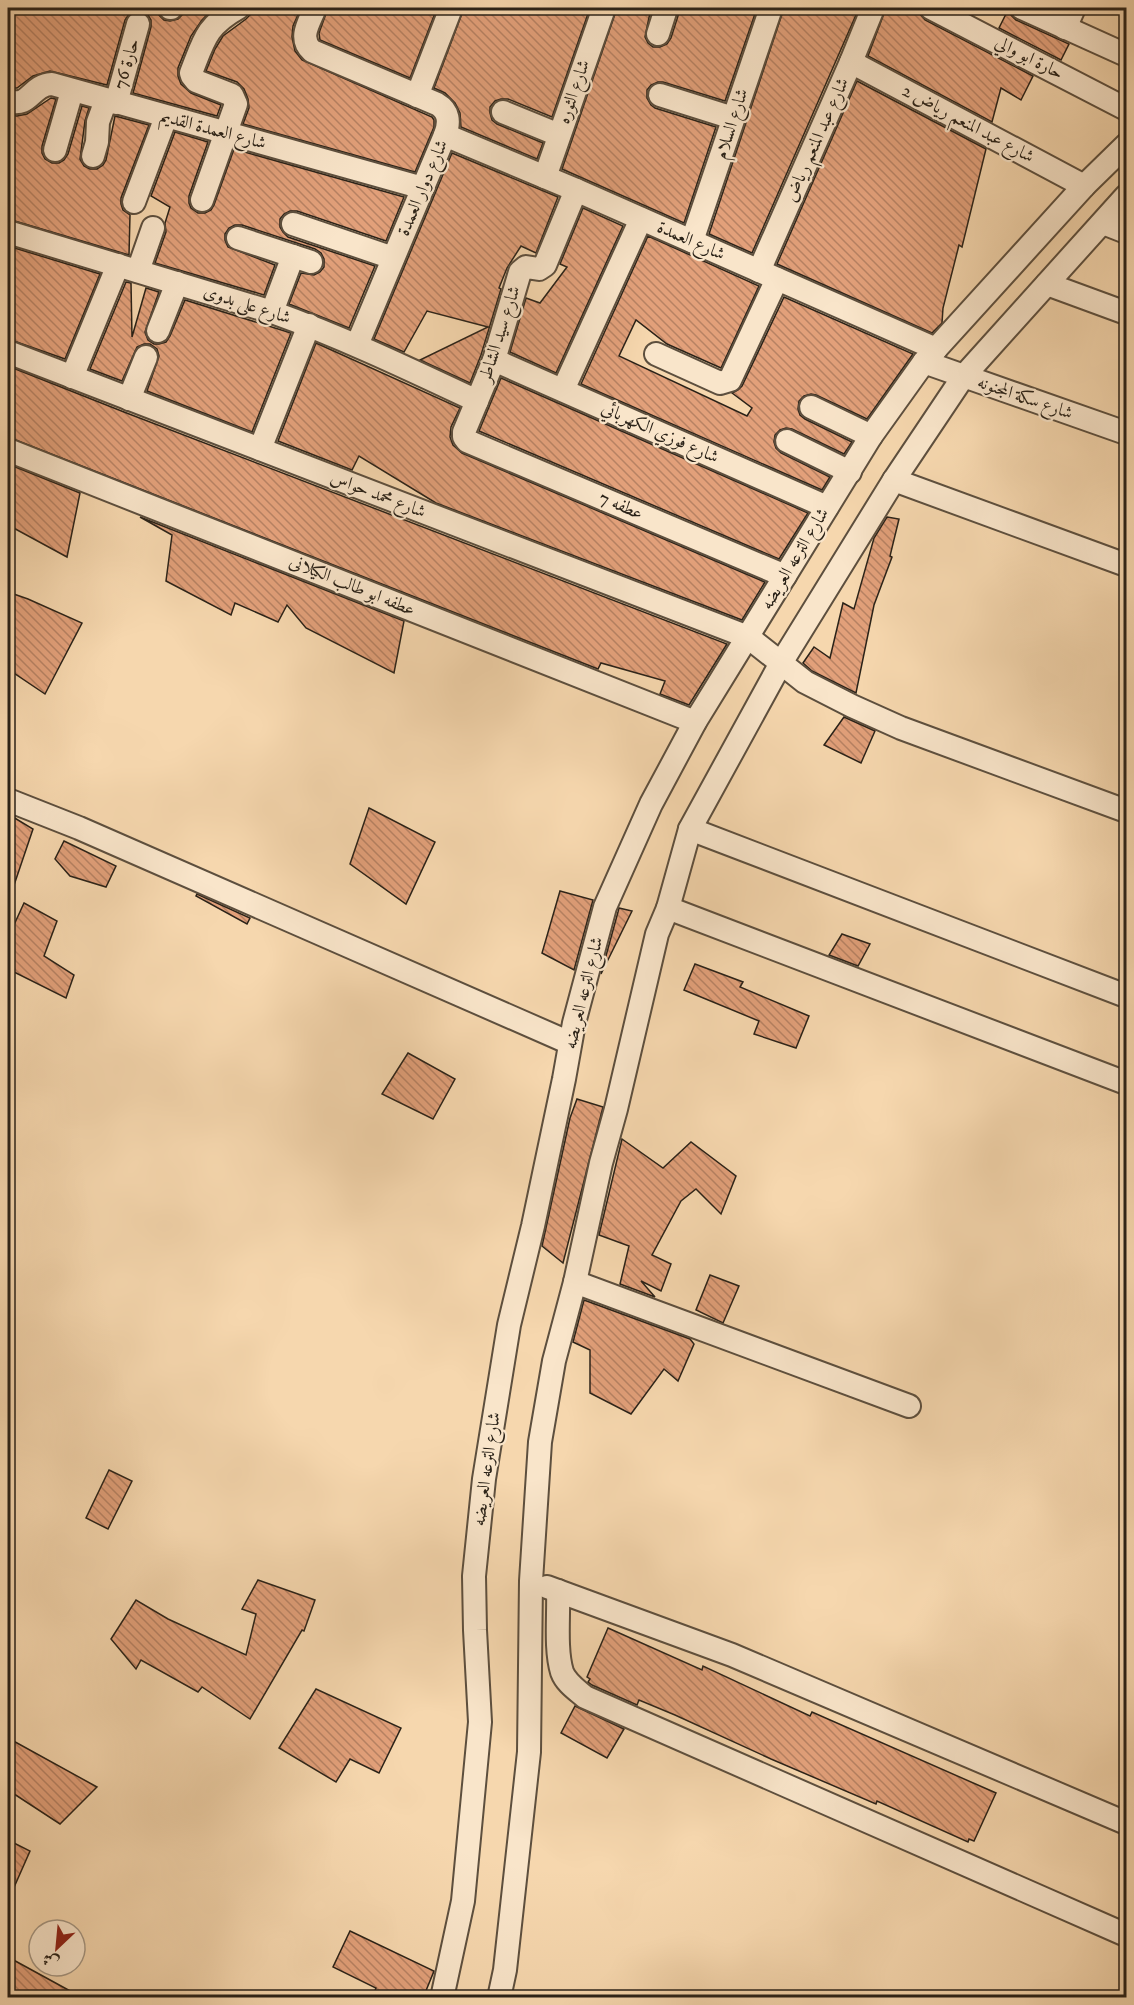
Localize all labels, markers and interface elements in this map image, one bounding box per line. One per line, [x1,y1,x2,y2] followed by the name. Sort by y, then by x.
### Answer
[990,31,1067,87] street label: حارة ابو والي
[109,36,145,92] street label: حارة 76
[553,57,598,128] street label: شارع الثوره
[780,74,859,208] street label: شارع عبد المنعم رياض
[896,80,1038,172] street label: شارع عبد المنعم رياض 2
[710,86,758,163] street label: شارع السلام
[156,105,269,159] street label: شارع العمدة القديم
[393,137,456,241] street label: شارع دوار العمدة
[652,216,728,268] street label: شارع العمدة
[200,281,293,332] street label: شارع على بدوى
[473,283,529,388] street label: شارع سيد الشاطر
[973,371,1076,427] street label: شارع سكة المجنونه
[597,397,722,471] street label: شارع فوزي الكهربائي
[326,467,429,526] street label: شارع محمد حواس
[596,487,646,525] street label: عطفه 7
[756,504,837,615] street label: شارع الترعه العريضه
[286,551,418,621] street label: عطفه ابو طالب الكيلانى
[559,935,611,1052] street label: شارع الترعه العريضه
[468,1411,509,1528] street label: شارع الترعه العريضه
[27,1918,87,1978] north arrow
[39,1948,62,1973] text: ش

